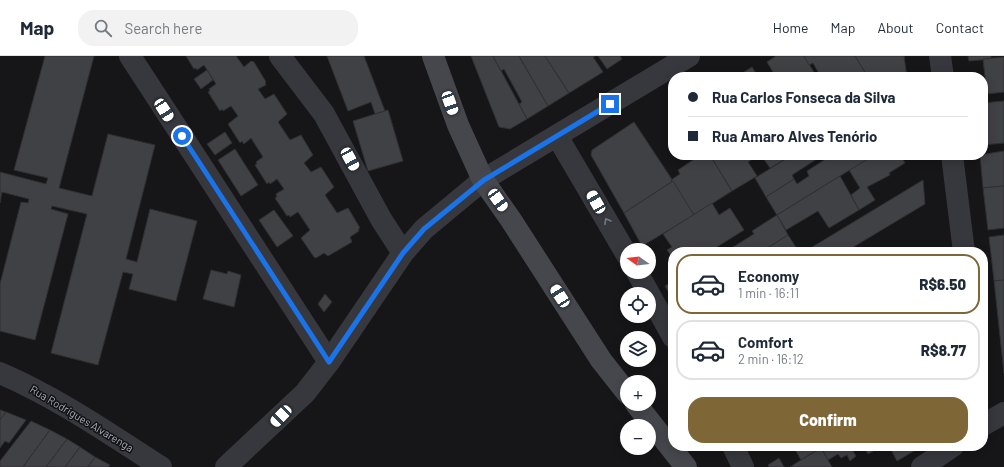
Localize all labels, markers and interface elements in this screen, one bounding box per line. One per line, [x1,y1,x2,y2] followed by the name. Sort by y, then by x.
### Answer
[78,10,358,46] search box
[20,16,54,39] text: Map
[92,17,114,39] icon: search
[124,19,202,37] text: Search here
[773,19,809,36] text: Home
[831,19,855,36] text: Map
[877,19,914,36] text: About
[936,19,984,36] text: Contact
[712,88,896,106] text: Rua Carlos Fonseca da Silva
[440,90,460,116] car
[601,95,619,113] route end
[152,97,176,123] car
[173,127,191,145] route start
[712,127,877,145] text: Rua Amaro Alves Tenório
[339,146,361,172] car
[486,187,510,213] car
[585,189,607,215] car
[605,218,612,225] one-way arrow
[620,243,656,279] north arrow
[620,243,656,455] map controls
[690,266,726,302] icon: car
[738,267,799,285] text: Economy
[919,275,966,293] text: R$6.50
[548,283,572,309] car
[738,285,799,301] text: 1 min · 16:11
[620,287,656,323] button: locate
[620,331,656,367] button: layers
[690,332,726,368] icon: car
[738,333,793,351] text: Comfort
[921,341,966,359] text: R$8.77
[738,351,804,367] text: 2 min · 16:12
[620,375,656,411] button: +
[28,382,136,454] street label: Rua Rodrigues Alvarenga
[688,397,968,443] button: Confirm
[268,403,294,429] car
[620,419,656,455] button: −

